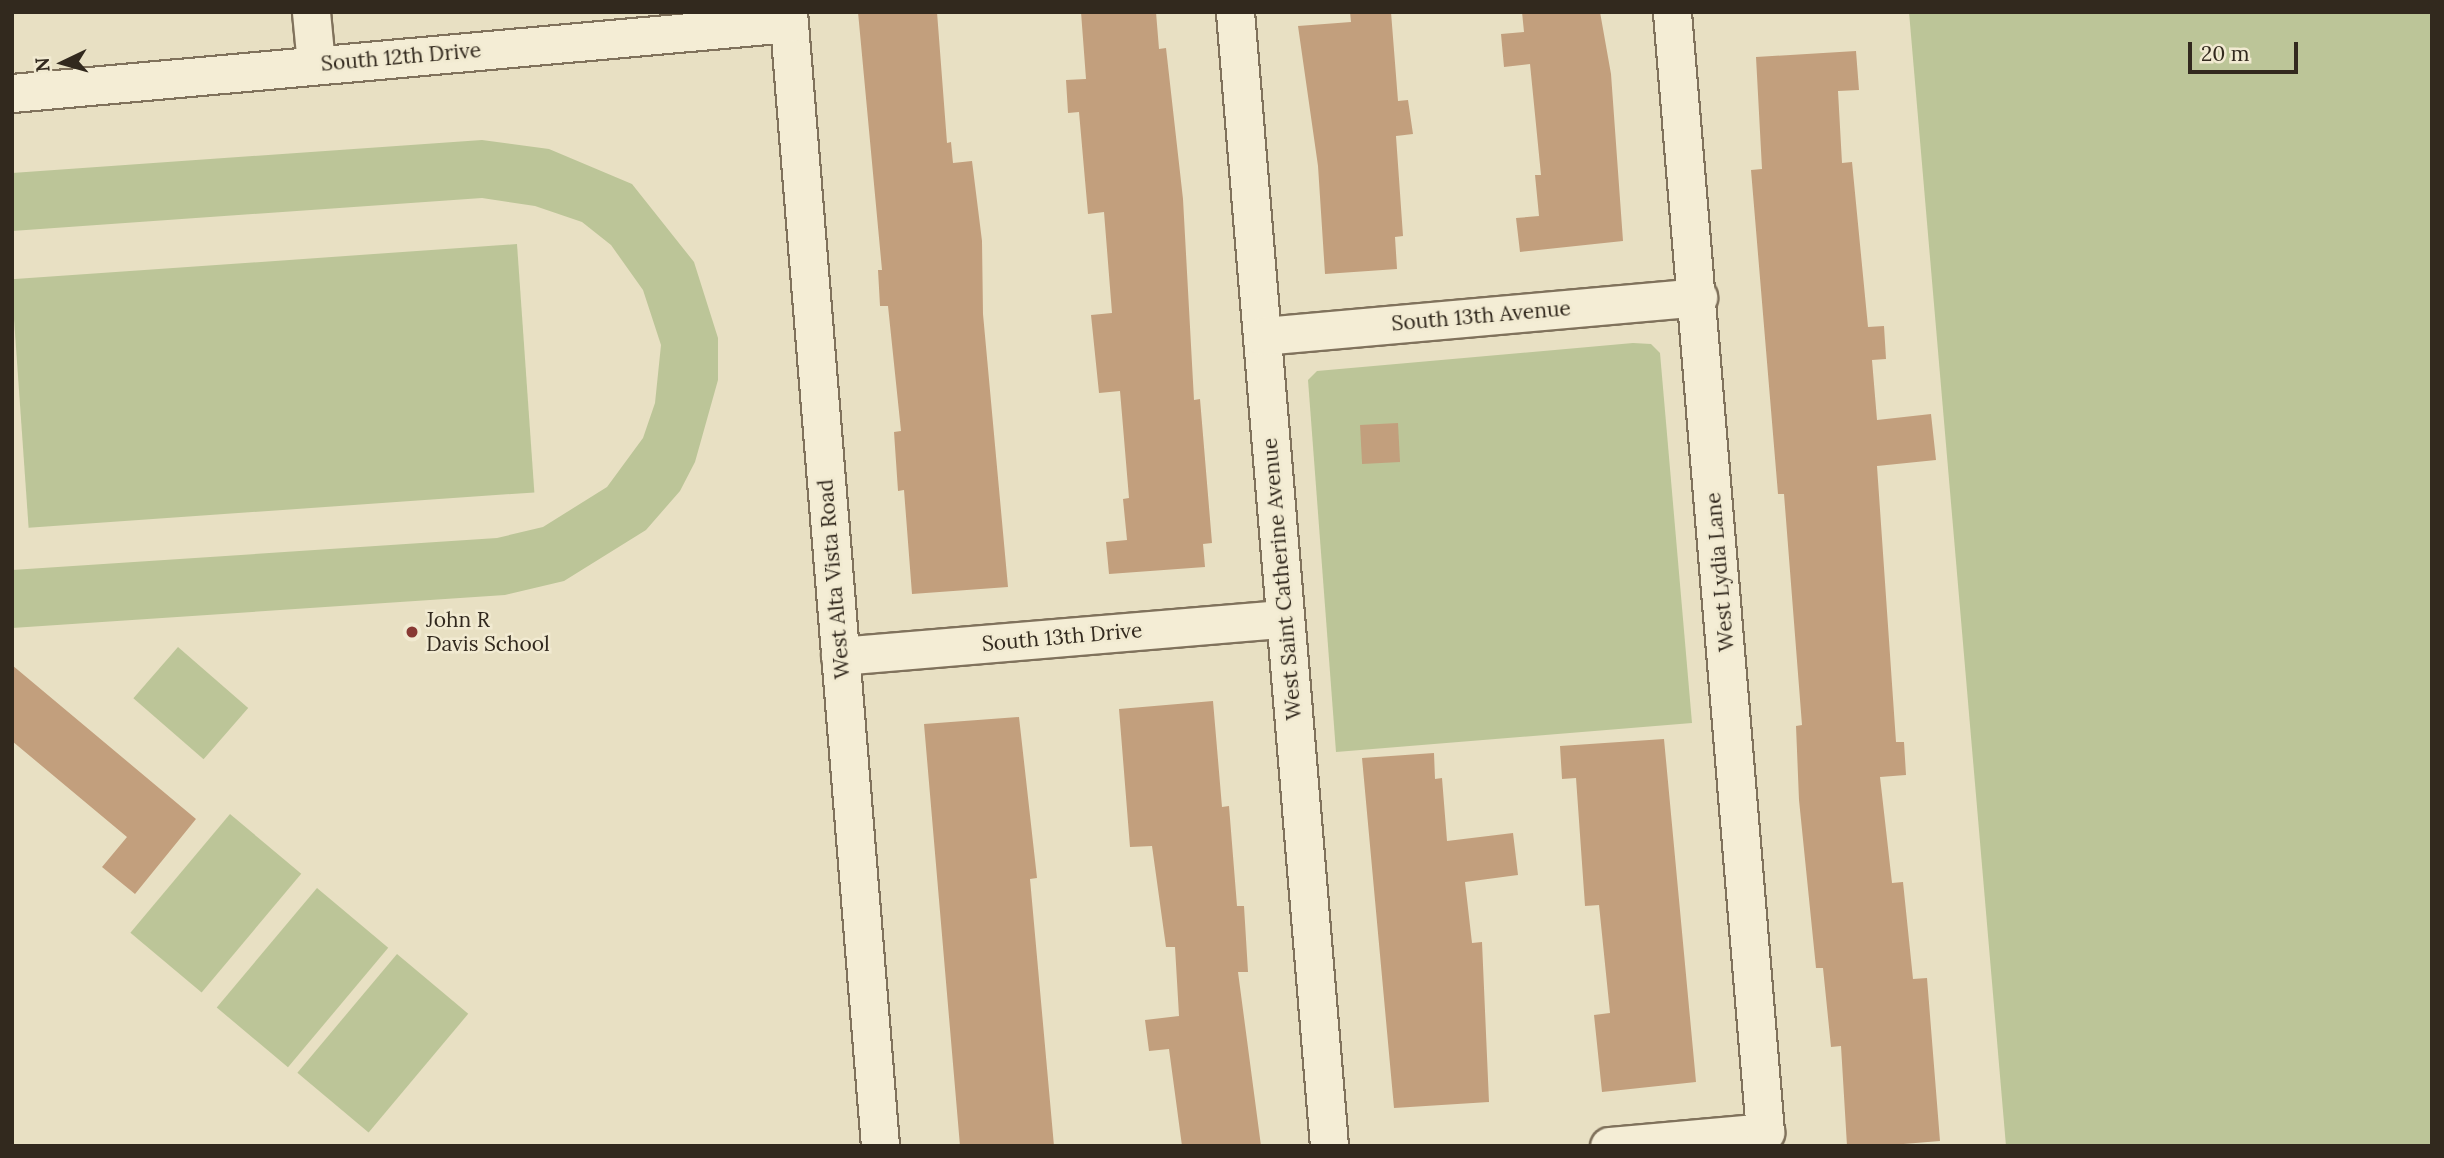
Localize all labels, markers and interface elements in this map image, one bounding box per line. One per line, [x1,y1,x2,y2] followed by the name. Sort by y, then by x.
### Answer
[28,28,98,98] north arrow
[2192,28,2302,72] scale bar
[320,37,482,77] street label: South 12th Drive
[2201,40,2250,67] text: 20 m
[29,56,55,73] text: N
[1390,296,1572,336] street label: South 13th Avenue
[1257,437,1307,721] street label: West Saint Catherine Avenue
[813,478,855,680] street label: West Alta Vista Road
[1700,491,1740,653] street label: West Lydia Lane
[426,607,550,657] place label: John R Davis School
[981,617,1143,657] street label: South 13th Drive
[404,624,420,640] marker: John R Davis School

